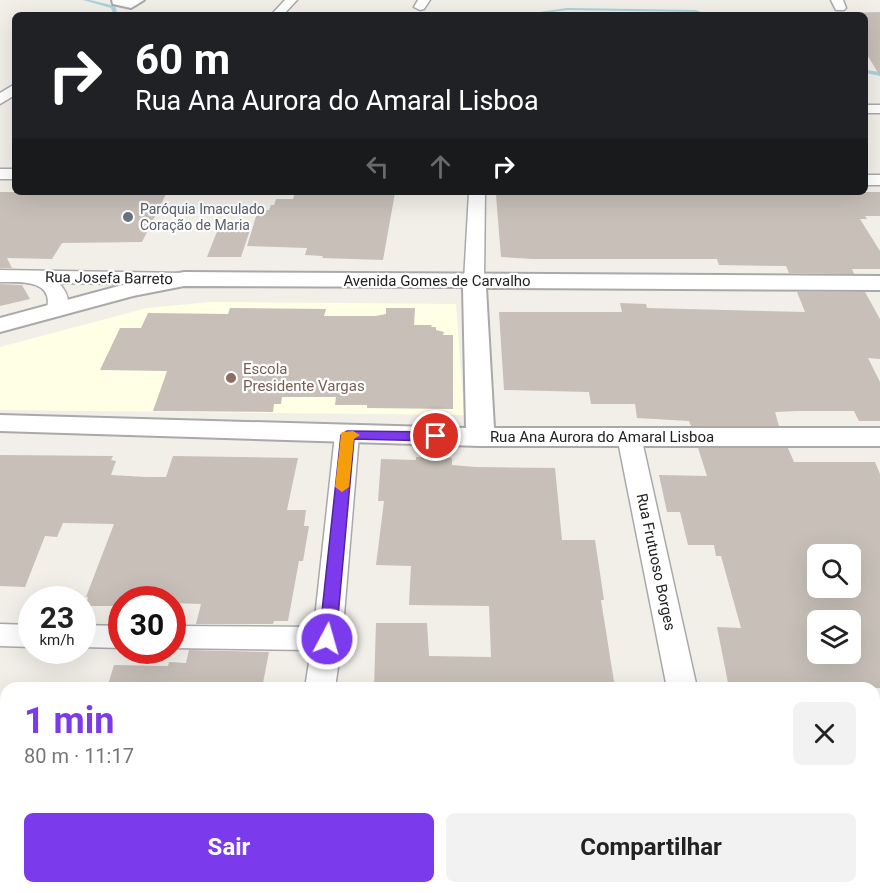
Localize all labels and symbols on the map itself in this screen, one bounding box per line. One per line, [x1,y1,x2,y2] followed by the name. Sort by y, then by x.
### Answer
[140,201,265,233] place label: Paróquia Imaculado Coração de Maria
[121,210,135,224] marker: Paróquia Imaculado Coração de Maria
[45,268,173,288] street label: Rua Josefa Barreto
[343,272,531,290] street label: Avenida Gomes de Carvalho
[243,360,365,395] place label: Escola Presidente Vargas
[224,371,238,385] marker: Escola Presidente Vargas
[410,410,461,461] pin
[490,428,714,446] street label: Rua Ana Aurora do Amaral Lisboa
[633,492,679,632] street label: Rua Frutuoso Borges
[108,586,186,664] speed limit sign: 30
[295,607,359,671] position arrow

